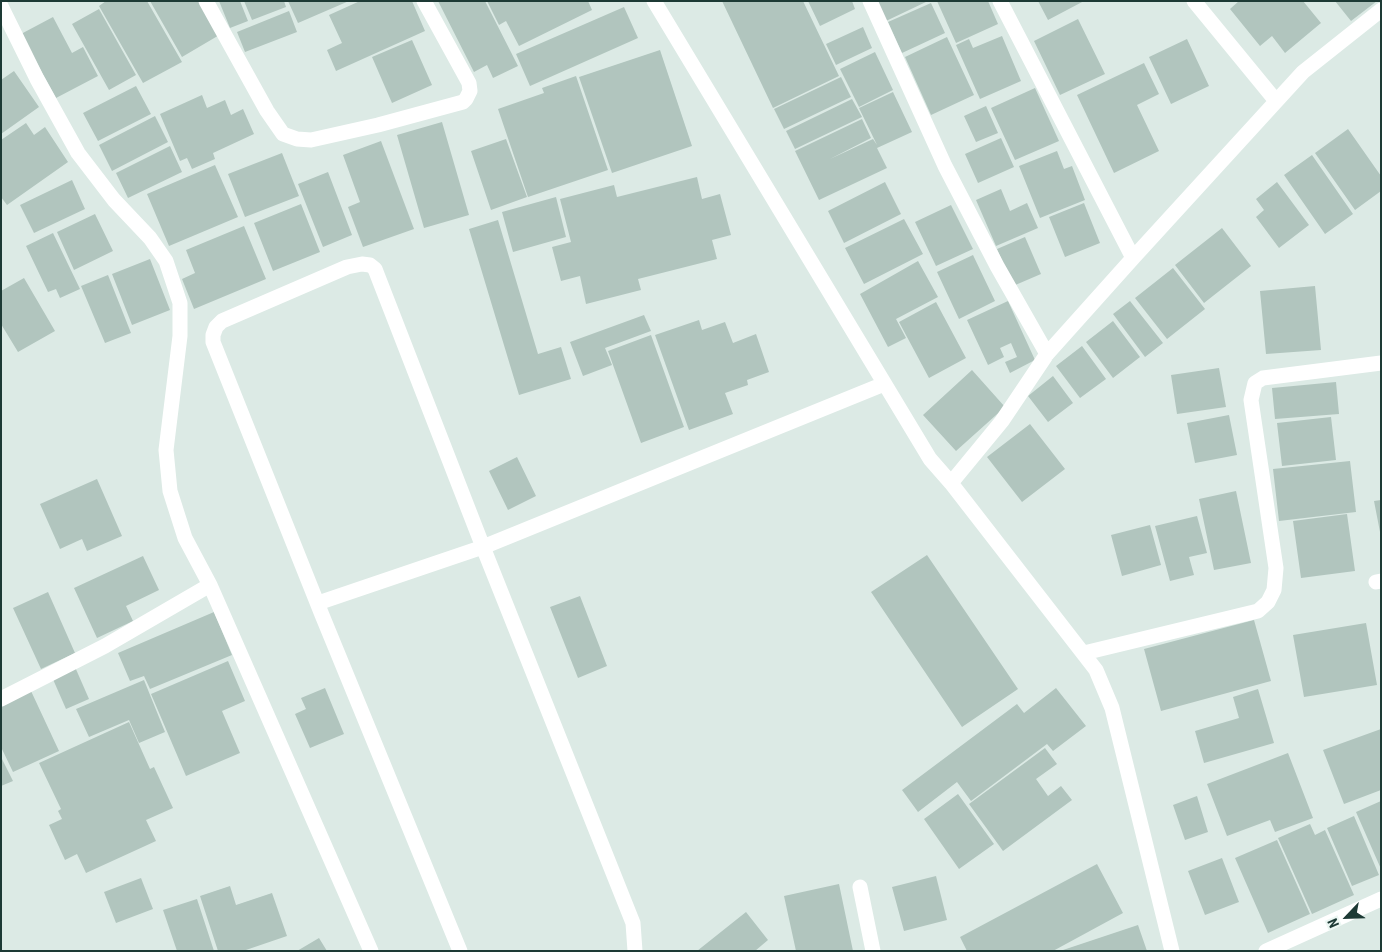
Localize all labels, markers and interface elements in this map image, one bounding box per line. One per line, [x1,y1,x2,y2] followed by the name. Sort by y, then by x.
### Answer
[1322,892,1372,942] north arrow
[1324,916,1342,930] text: N

